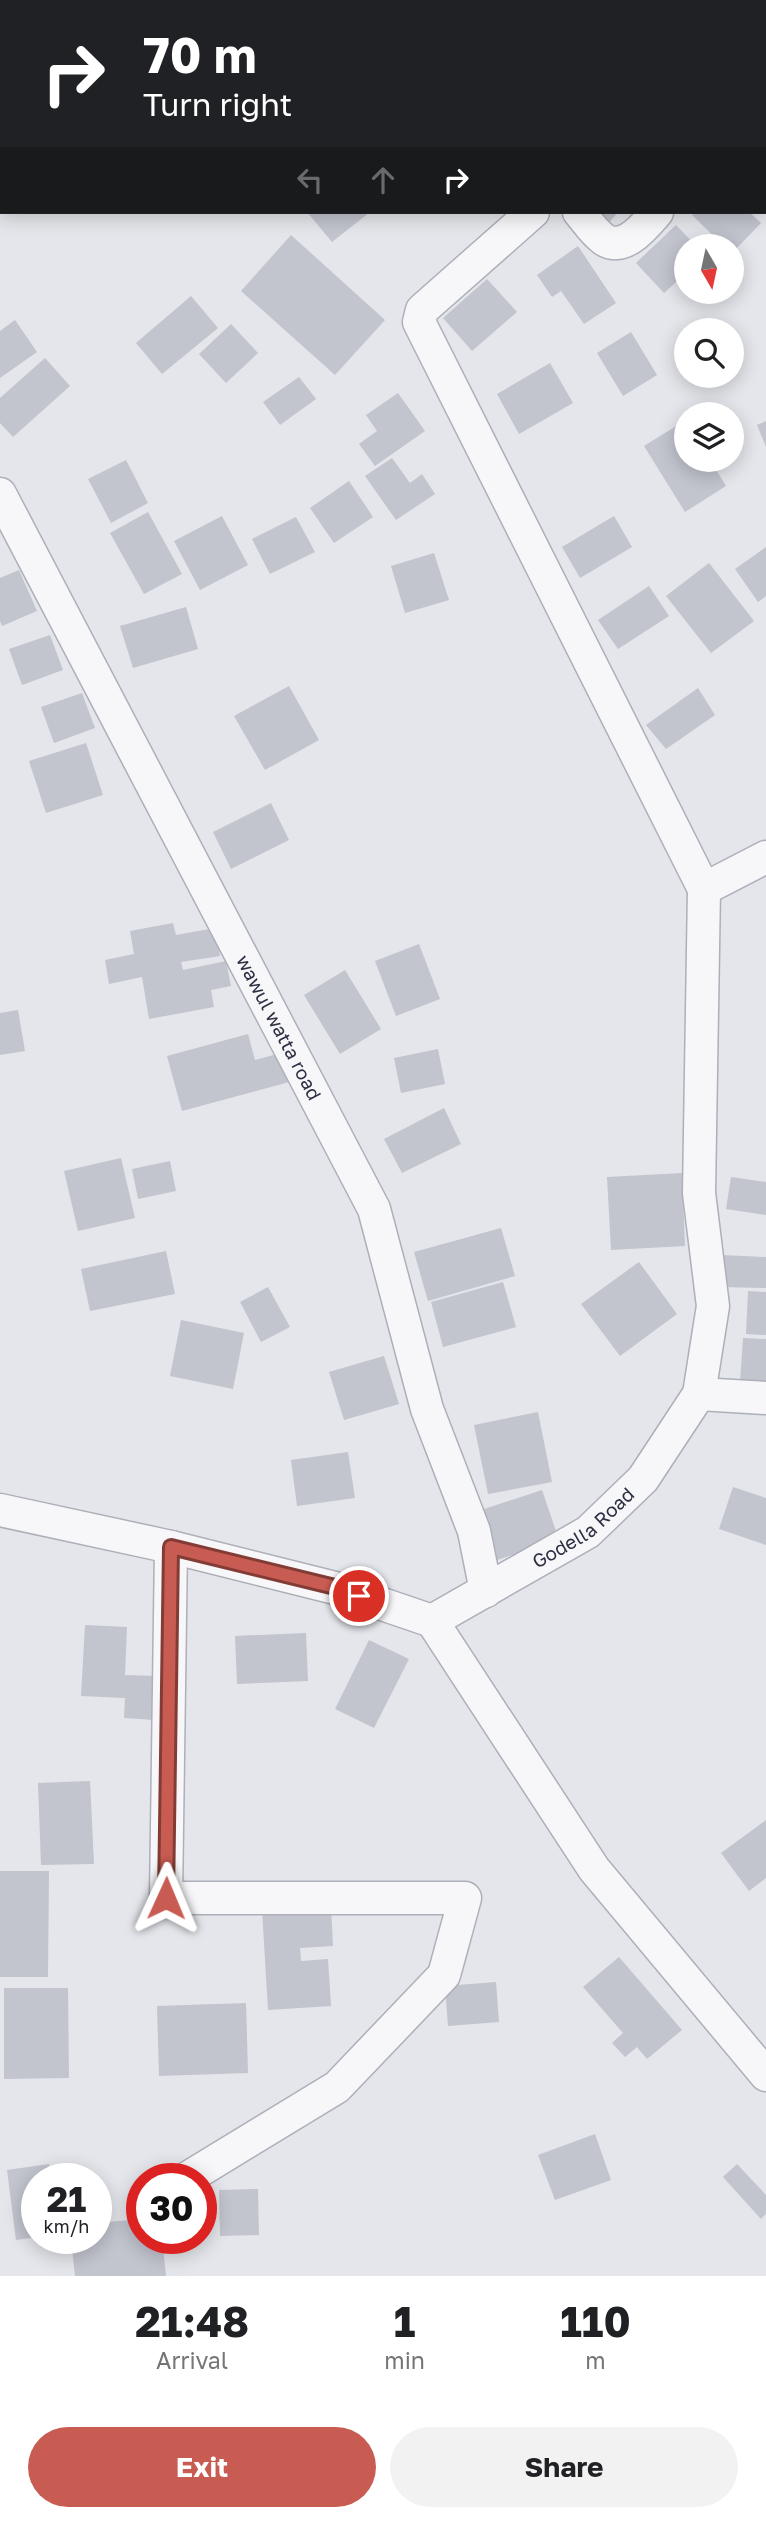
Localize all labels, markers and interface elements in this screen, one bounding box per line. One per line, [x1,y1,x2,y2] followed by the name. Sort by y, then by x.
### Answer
[143,25,257,84] text: 70 m
[28,28,119,119] icon: right
[143,85,292,123] text: Turn right
[291,161,329,199] icon: left
[364,161,402,199] icon: ahead
[437,161,475,199] icon: right
[674,234,744,304] north arrow
[674,234,744,472] map controls
[674,318,744,388] button: search
[674,402,744,472] button: layers
[232,951,327,1104] street label: wawul watta road
[528,1482,638,1573] street label: Godella Road
[329,1566,389,1626] pin
[340,1577,378,1615] icon: arrive
[129,1861,203,1935] position arrow
[126,2163,217,2254] speed limit sign: 30
[47,2178,86,2220] text: 21
[44,2215,89,2237] text: km/h
[135,2296,249,2346] text: 21:48
[394,2296,415,2346] text: 1
[560,2296,631,2346] text: 110
[156,2346,228,2374] text: Arrival
[384,2346,425,2374] text: min
[585,2346,606,2374] text: m
[28,2427,376,2507] button: Exit
[390,2427,738,2507] button: Share

